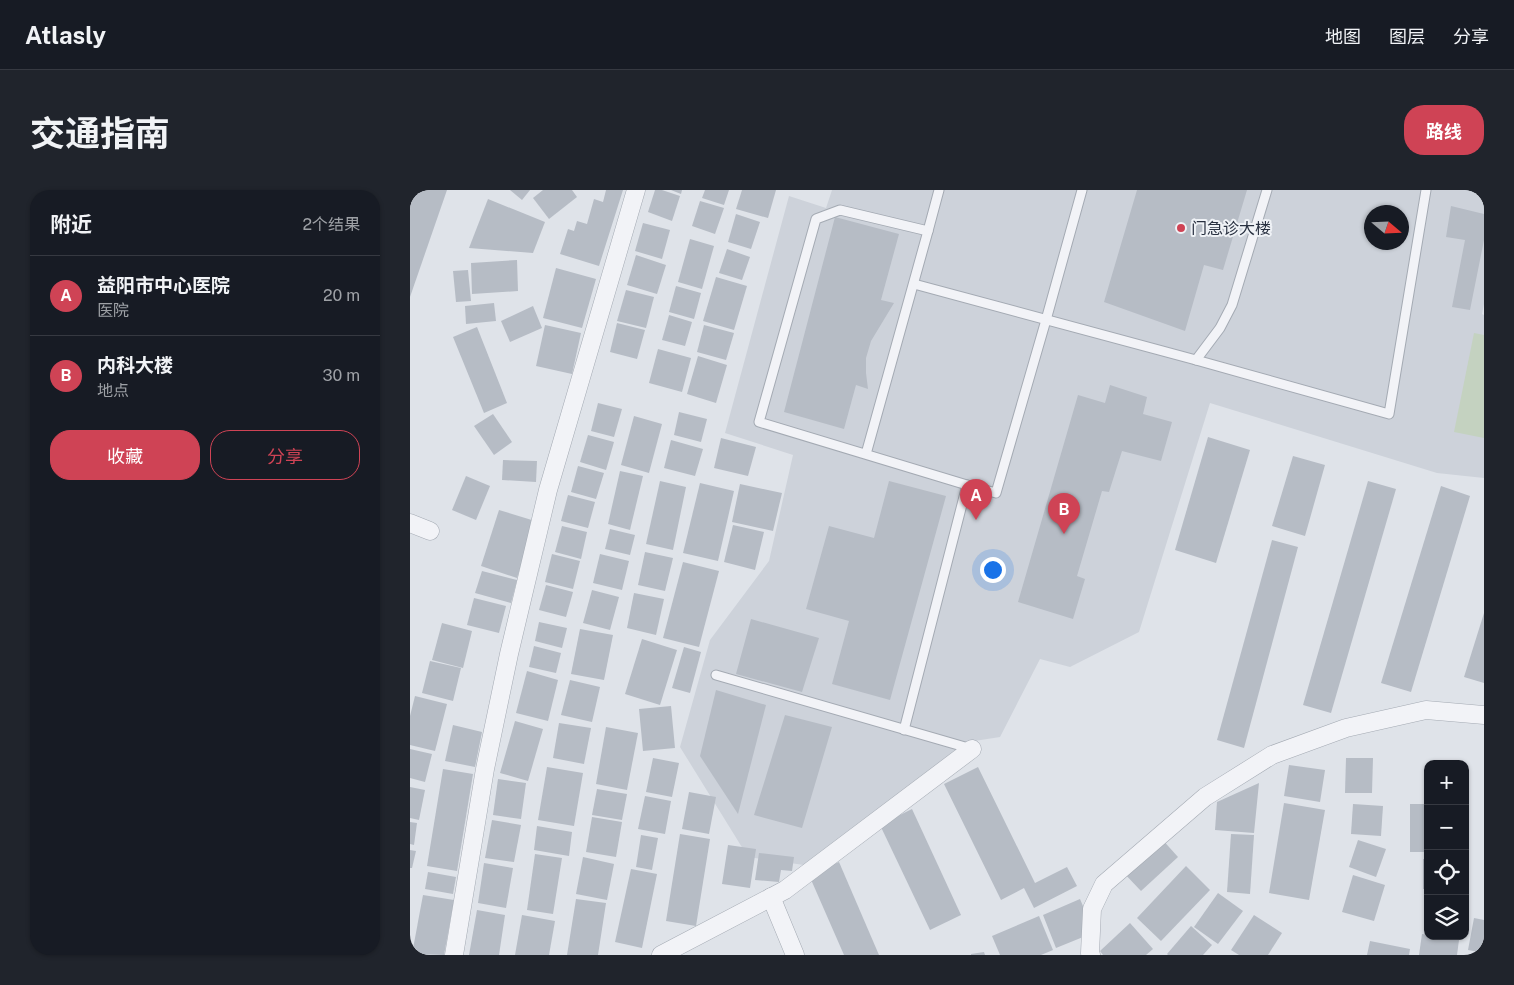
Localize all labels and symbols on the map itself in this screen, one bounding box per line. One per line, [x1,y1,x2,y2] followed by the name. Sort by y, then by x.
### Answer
[1364,205,1409,250] north arrow
[1191,219,1271,238] place label: 门急诊大楼
[1175,222,1187,234] marker: 门急诊大楼
[960,479,992,520] pin: A
[1048,493,1080,534] pin: B
[980,557,1006,583] your location

